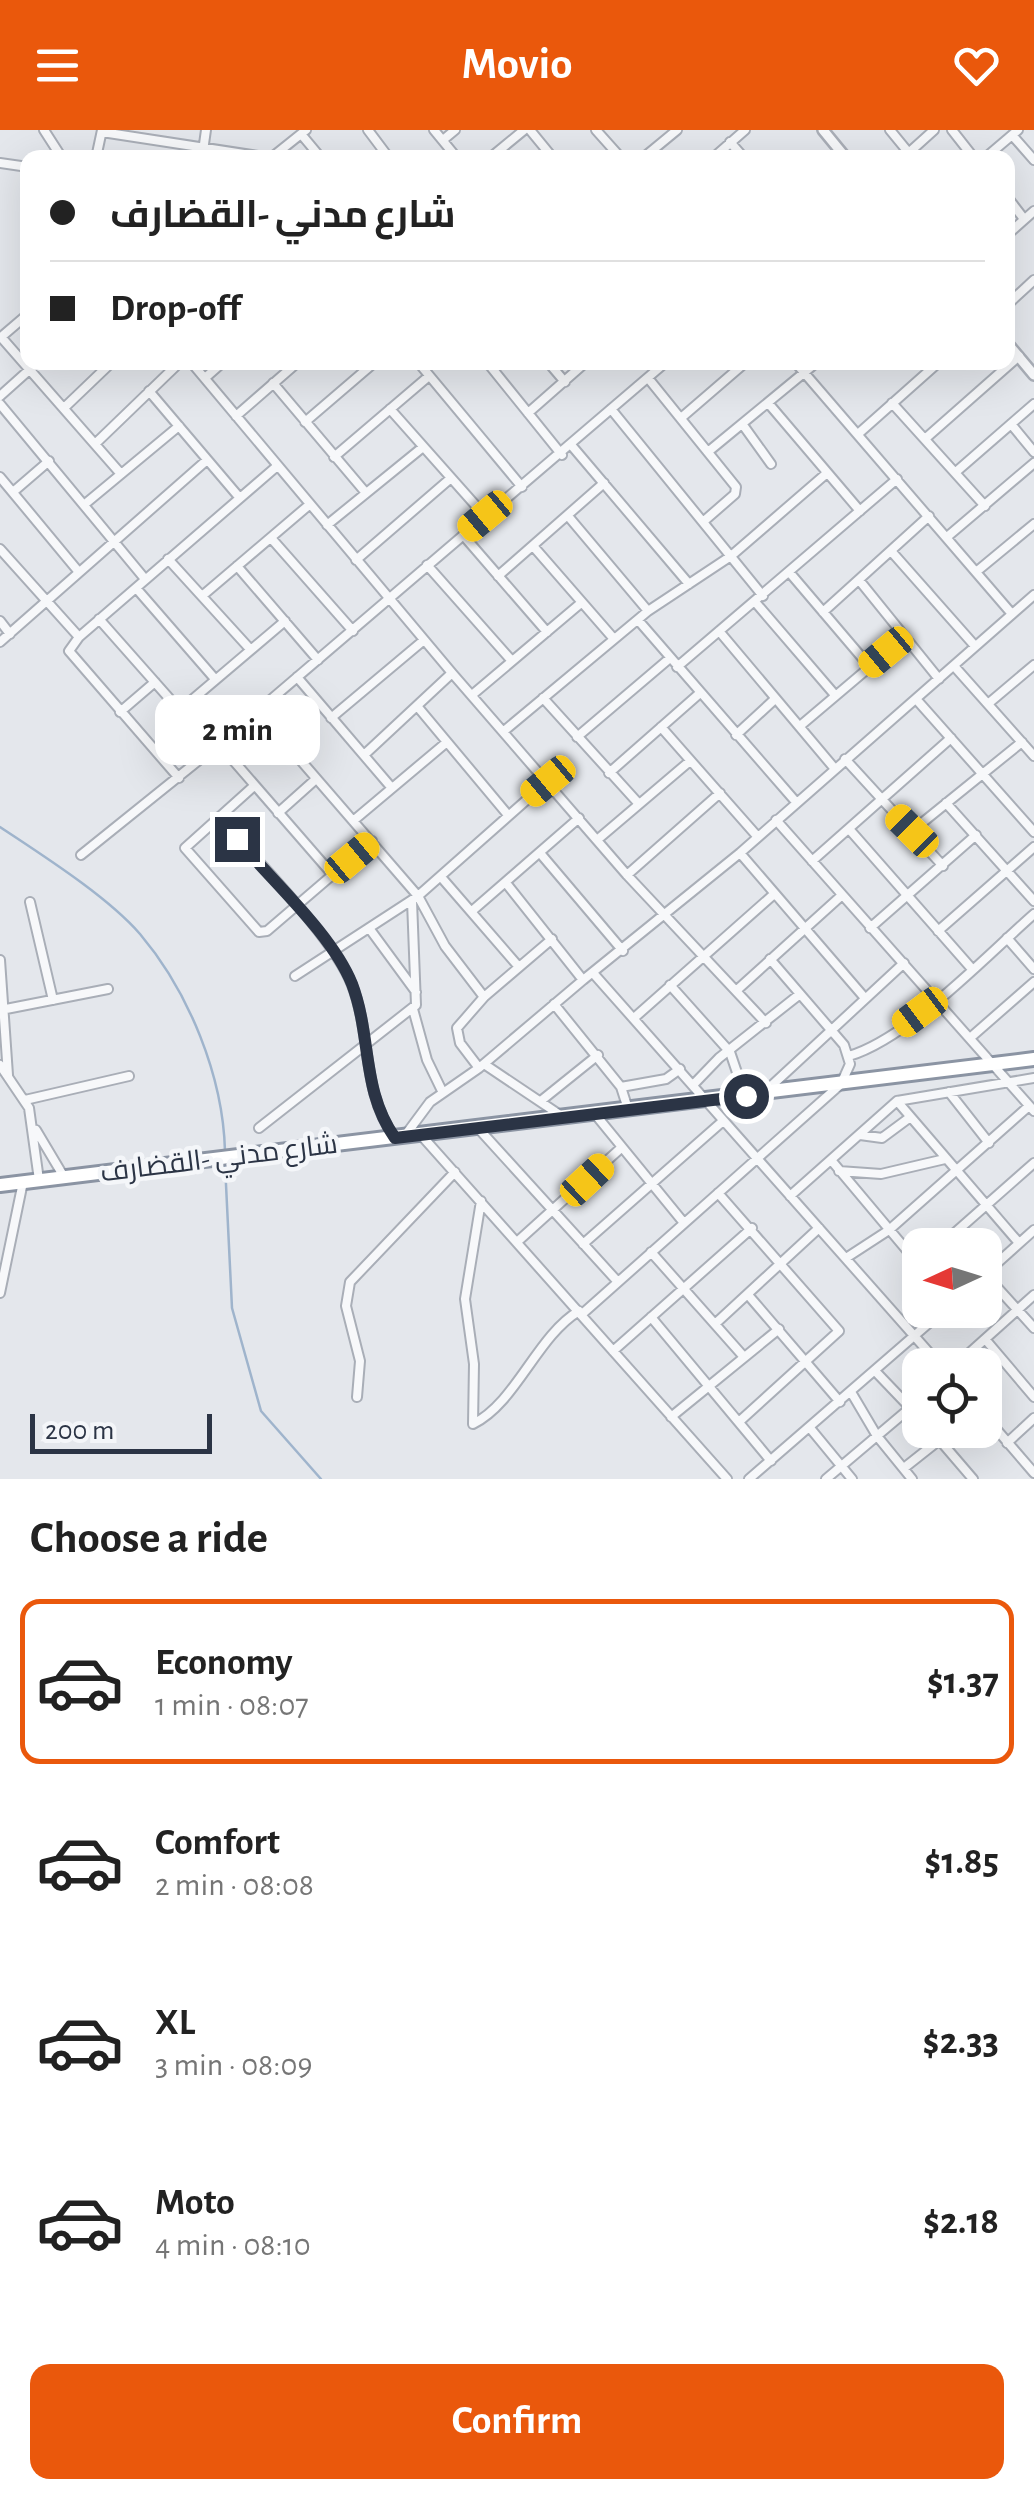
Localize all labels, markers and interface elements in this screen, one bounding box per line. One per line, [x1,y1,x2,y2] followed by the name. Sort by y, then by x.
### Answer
[30,38,85,93] icon: menu
[949,38,1004,93] icon: heart
[462,42,572,87] text: Movio
[110,197,456,235] text: شارع مدني -القضارف
[110,290,241,328] text: Drop-off
[452,485,518,547] car
[853,621,919,683] car
[154,694,320,764] callout: 2 min
[202,714,273,746] text: 2 min
[515,750,581,812] car
[880,799,944,863] car
[215,817,260,862] route end
[319,827,385,889] car
[887,982,953,1042] car
[724,1074,769,1119] route start
[99,1130,340,1193] street label: شارع مدني -القضارف
[555,1149,619,1211] car
[902,1228,1002,1328] north arrow
[902,1228,1002,1448] map controls
[902,1348,1002,1448] button: locate
[30,1409,212,1454] scale bar
[45,1417,114,1445] text: 200 m
[30,1516,268,1561] text: Choose a ride
[35,1637,125,1727] icon: car
[155,1644,293,1682] text: Economy
[927,1663,999,1701] text: $1.37
[155,1689,309,1721] text: 1 min · 08:07
[35,1817,125,1907] icon: car
[155,1824,280,1862] text: Comfort
[924,1843,999,1881] text: $1.85
[155,1869,314,1901] text: 2 min · 08:08
[35,1997,125,2087] icon: car
[155,2004,195,2042] text: XL
[923,2023,999,2061] text: $2.33
[155,2049,313,2081] text: 3 min · 08:09
[35,2177,125,2267] icon: car
[155,2184,235,2222] text: Moto
[923,2203,999,2241] text: $2.18
[155,2229,311,2261] text: 4 min · 08:10
[30,2364,1004,2479] button: Confirm

